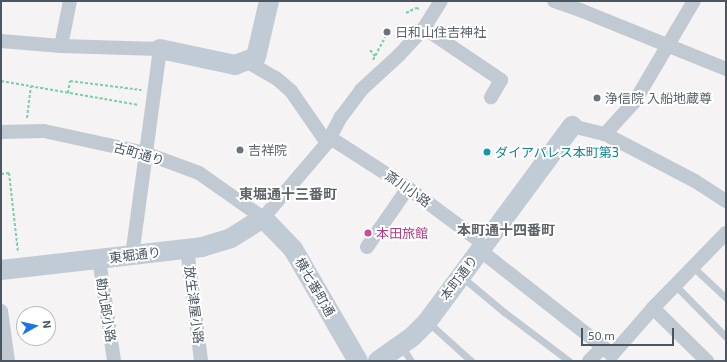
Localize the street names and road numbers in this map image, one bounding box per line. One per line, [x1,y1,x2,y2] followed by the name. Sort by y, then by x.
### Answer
[112,139,166,169] street label: 古町通り
[382,168,434,210] street label: 斎川小路
[108,244,162,266] street label: 東堀通り
[437,253,481,303] street label: 本町通り
[292,255,338,319] street label: 横七番町通
[182,265,206,345] street label: 放生津屋小路
[93,277,119,343] street label: 勘九郎小路

